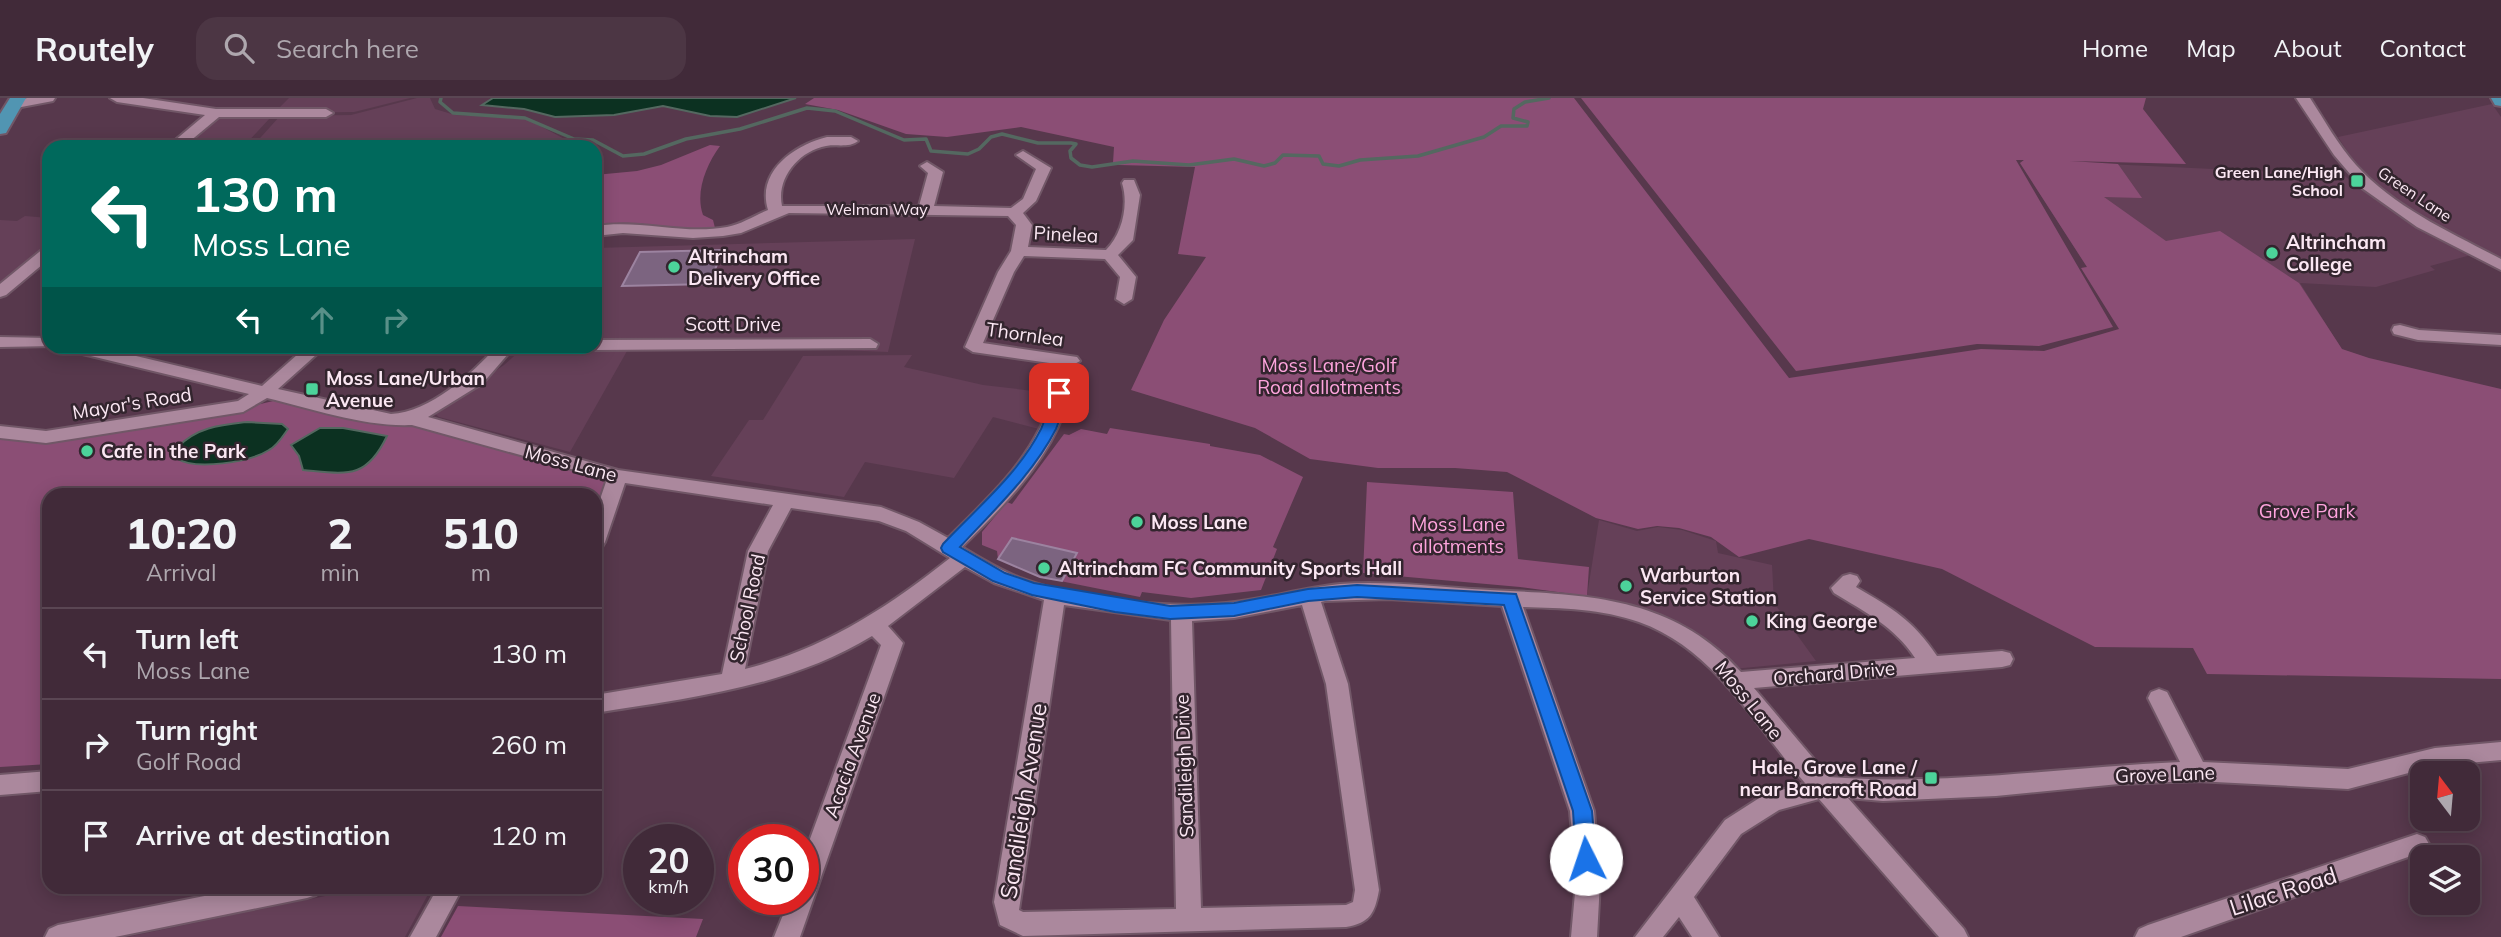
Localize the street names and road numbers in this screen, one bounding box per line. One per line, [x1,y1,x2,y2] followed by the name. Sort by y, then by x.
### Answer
[2374,162,2456,226] street label: Green Lane
[826,199,928,219] street label: Welman Way
[1033,220,1099,248] street label: Pinelea
[685,312,781,336] street label: Scott Drive
[985,317,1065,351] street label: Thornlea
[71,382,193,424] street label: Mayor's Road
[522,439,620,487] street label: Moss Lane
[724,552,770,664] street label: School Road
[1710,656,1788,744] street label: Moss Lane
[1772,656,1896,690] street label: Orchard Drive
[818,689,886,821] street label: Acacia Avenue
[1170,694,1198,838] street label: Sandileigh Drive
[993,701,1053,901] street label: Sandileigh Avenue
[2115,760,2215,788] street label: Grove Lane
[2226,860,2340,922] street label: Lilac Road

